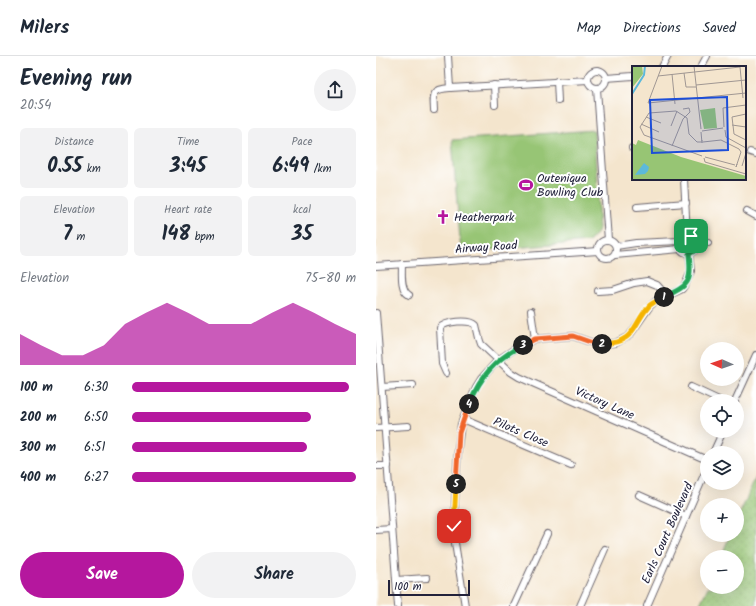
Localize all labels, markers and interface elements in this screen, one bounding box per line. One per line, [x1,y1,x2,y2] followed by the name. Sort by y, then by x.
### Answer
[20,13,69,43] text: Milers
[576,17,601,39] text: Map
[623,17,681,39] text: Directions
[703,17,736,39] text: Saved
[20,62,132,97] text: Evening run
[632,66,746,180] inset map
[314,69,356,111] button: share
[20,95,51,116] text: 20:54
[54,133,94,151] text: Distance
[177,133,199,151] text: Time
[292,133,312,151] text: Pace
[47,151,82,183] text: 0.55
[170,151,206,183] text: 3:45
[272,151,309,183] text: 6:49
[82,160,101,178] text: km
[309,160,332,178] text: /km
[537,169,604,202] place label: Outeniqua Bowling Club
[518,177,534,193] sports icon: Outeniqua Bowling Club
[53,201,95,219] text: Elevation
[164,201,212,219] text: Heart rate
[293,201,311,219] text: kcal
[454,208,515,227] place label: Heatherpark
[435,209,451,225] church icon: Heatherpark
[63,219,72,251] text: 7
[162,219,190,251] text: 148
[291,219,313,251] text: 35
[674,219,708,253] pin
[680,225,702,247] icon: arrive
[72,228,85,246] text: m
[190,228,214,246] text: bpm
[454,236,519,259] street label: Airway Road
[20,268,69,289] text: Elevation
[305,268,356,289] text: 75–80 m
[654,287,674,307] pin: 1
[662,288,666,306] text: 1
[592,334,612,354] pin: 2
[513,335,533,355] pin: 3
[599,335,605,353] text: 2
[520,336,526,354] text: 3
[700,342,744,386] north arrow
[700,342,744,594] map controls
[20,377,53,398] text: 100 m
[84,377,108,398] text: 6:30
[572,382,638,425] street label: Victory Lane
[459,394,479,414] pin: 4
[700,394,744,438] button: locate
[466,395,472,413] text: 4
[20,407,57,428] text: 200 m
[84,407,108,428] text: 6:50
[490,412,552,453] street label: Pilots Close
[20,437,56,458] text: 300 m
[84,437,106,458] text: 6:51
[700,446,744,490] button: layers
[20,467,56,488] text: 400 m
[84,467,108,488] text: 6:27
[446,474,466,494] pin: 5
[453,475,459,493] text: 5
[637,479,699,587] street label: Earls Court Boulevard
[700,498,744,542] button: +
[437,509,471,543] pin
[443,515,465,537] icon: check
[700,550,744,594] button: −
[20,552,184,598] button: Save
[192,552,356,598] button: Share
[388,578,470,597] scale bar
[394,578,422,596] text: 100 m

